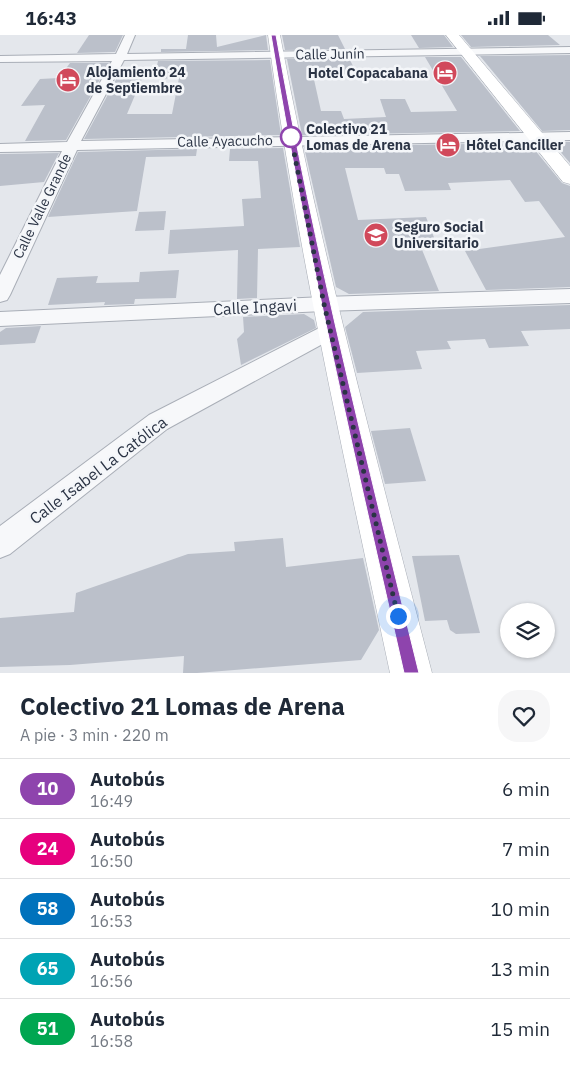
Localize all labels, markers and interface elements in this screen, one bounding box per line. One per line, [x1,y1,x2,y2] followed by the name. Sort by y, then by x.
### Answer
[25,6,77,30] text: 16:43
[295,44,365,64] street label: Calle Junín
[432,60,458,86] hotel icon: Hotel Copacabana
[86,63,186,97] place label: Alojamiento 24 de Septiembre
[308,64,428,82] place label: Hotel Copacabana
[55,67,81,93] hotel icon: Alojamiento 24 de Septiembre
[306,120,411,154] place label: Colectivo 21 Lomas de Arena
[280,126,302,148] marker: Colectivo 21 Lomas de Arena
[177,131,273,151] street label: Calle Ayacucho
[435,132,461,158] hotel icon: Hôtel Canciller
[466,136,564,154] place label: Hôtel Canciller
[9,150,75,262] street label: Calle Valle Grande
[394,218,484,252] place label: Seguro Social Universitario
[363,222,389,248] school or university icon: Seguro Social Universitario
[213,295,297,319] street label: Calle Ingavi
[25,412,171,528] street label: Calle Isabel La Católica
[500,603,555,658] map controls
[500,603,555,658] button: layers
[386,604,411,629] your location
[20,690,345,722] text: Colectivo 21 Lomas de Arena
[498,690,550,742] button: heart
[20,725,169,745] text: A pie · 3 min · 220 m
[90,767,165,791] text: Autobús
[37,777,58,800] text: 10
[502,777,550,801] text: 6 min
[90,791,133,811] text: 16:49
[90,827,165,851] text: Autobús
[37,837,58,860] text: 24
[502,837,550,861] text: 7 min
[90,851,133,871] text: 16:50
[90,887,165,911] text: Autobús
[37,897,58,920] text: 58
[491,897,550,921] text: 10 min
[90,911,133,931] text: 16:53
[90,947,165,971] text: Autobús
[37,957,58,980] text: 65
[491,957,550,981] text: 13 min
[90,971,133,991] text: 16:56
[90,1007,165,1031] text: Autobús
[37,1017,58,1040] text: 51
[491,1017,550,1041] text: 15 min
[90,1031,133,1051] text: 16:58

